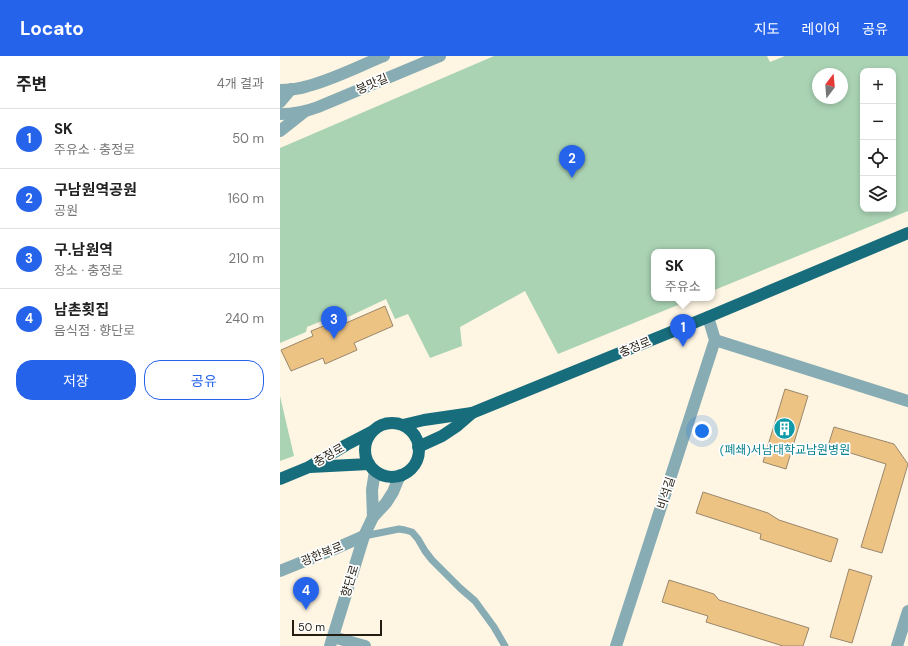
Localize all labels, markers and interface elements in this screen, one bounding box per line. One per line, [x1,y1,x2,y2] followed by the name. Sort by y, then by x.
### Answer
[20,16,84,41] text: Locato
[754,20,780,38] text: 지도
[802,20,840,38] text: 레이어
[862,20,888,38] text: 공유
[812,68,848,104] north arrow
[860,68,896,212] map controls
[860,68,896,104] button: +
[354,70,390,98] street label: 붕맛길
[16,73,47,95] text: 주변
[217,75,264,92] text: 4개 결과
[860,104,896,140] button: −
[54,119,73,139] text: SK
[27,130,31,147] text: 1
[232,130,264,147] text: 50 m
[860,140,896,176] button: locate
[54,141,135,158] text: 주유소 · 충정로
[559,145,585,178] pin: 2
[860,176,896,212] button: layers
[54,180,137,200] text: 구남원역공원
[25,190,33,207] text: 2
[228,190,264,207] text: 160 m
[54,202,78,219] text: 공원
[54,240,113,260] text: 구.남원역
[651,249,715,301] popup
[25,250,33,267] text: 3
[229,250,264,267] text: 210 m
[665,256,684,276] text: SK
[54,262,123,279] text: 장소 · 충정로
[665,278,701,295] text: 주유소
[54,300,109,320] text: 남촌횟집
[321,306,347,339] pin: 3
[25,310,33,327] text: 4
[225,310,264,327] text: 240 m
[670,314,696,347] pin: 1
[54,322,135,339] text: 음식점 · 향단로
[617,333,653,361] street label: 충정로
[16,360,136,400] button: 저장
[144,360,264,400] button: 공유
[772,416,798,442] building icon: (폐쇄)서남대학교남원병원
[692,421,712,441] your location
[311,440,347,470] street label: 충정로
[720,442,850,458] place label: (폐쇄)서남대학교남원병원
[653,475,679,511] street label: 비석길
[299,538,345,570] street label: 광한북로
[338,563,362,599] street label: 향단로
[293,577,319,610] pin: 4
[292,618,382,637] scale bar
[298,620,325,634] text: 50 m

